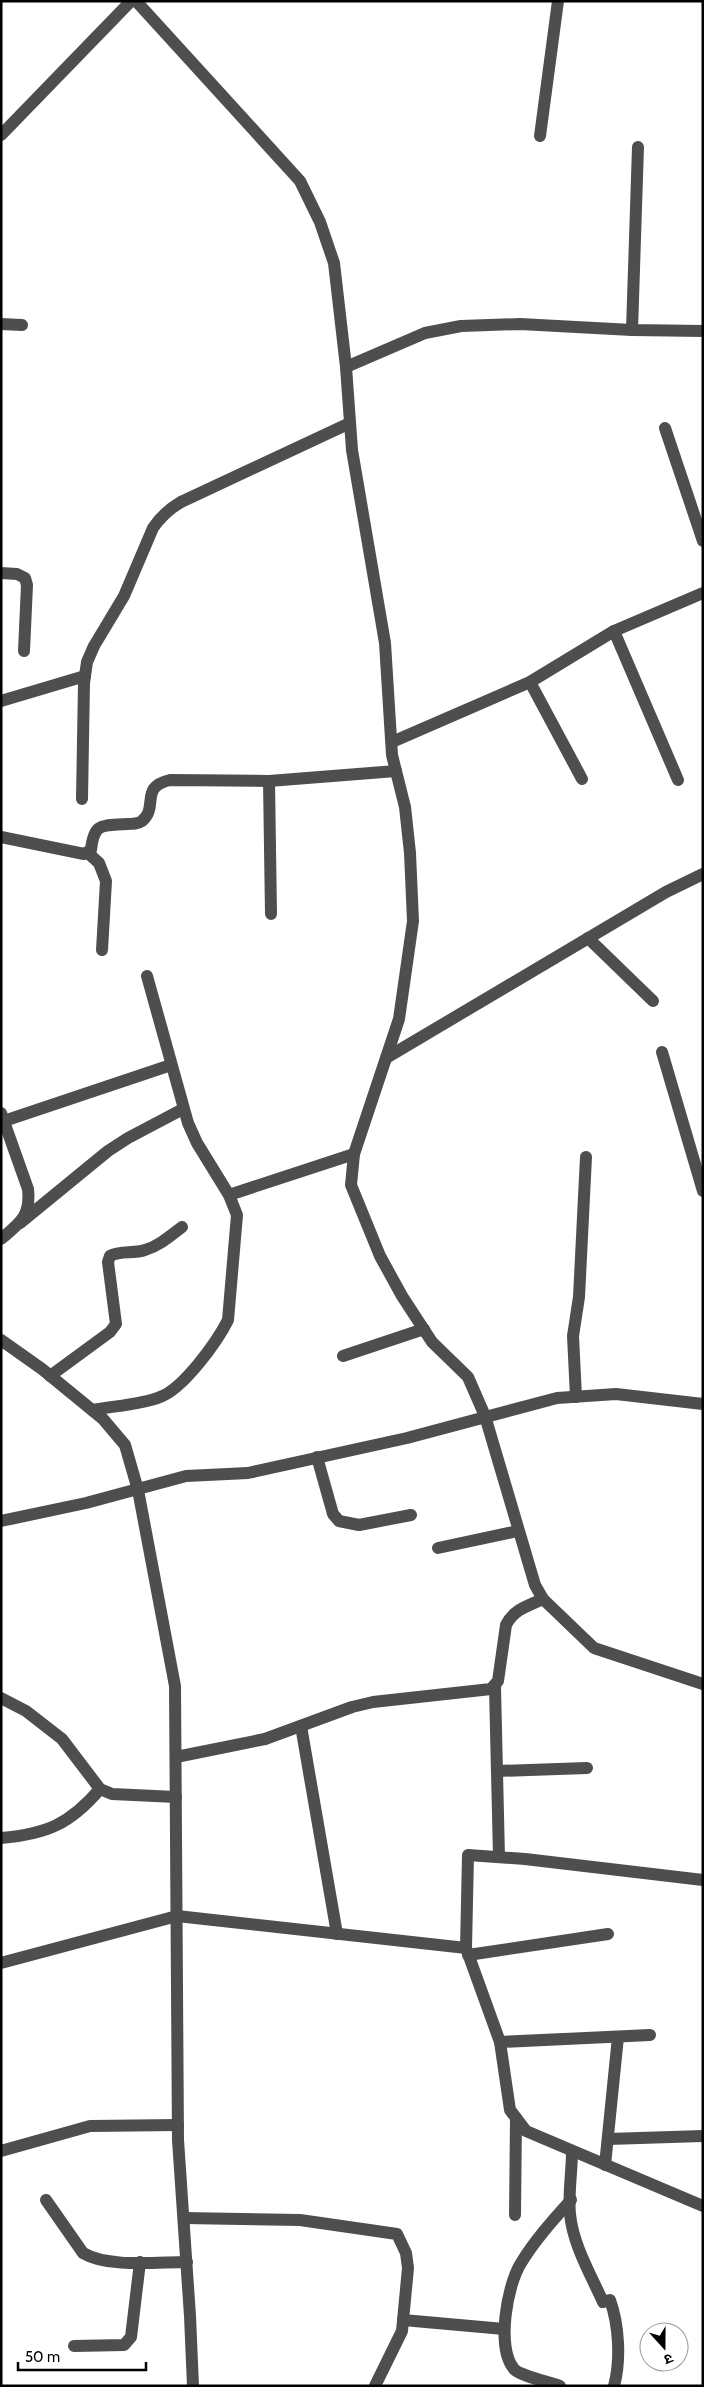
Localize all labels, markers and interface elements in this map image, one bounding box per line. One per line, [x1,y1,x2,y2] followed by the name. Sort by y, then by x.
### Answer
[639,2322,689,2372] north arrow
[18,2340,145,2372] scale bar
[25,2348,60,2366] text: 50 m
[661,2349,676,2369] text: उ

